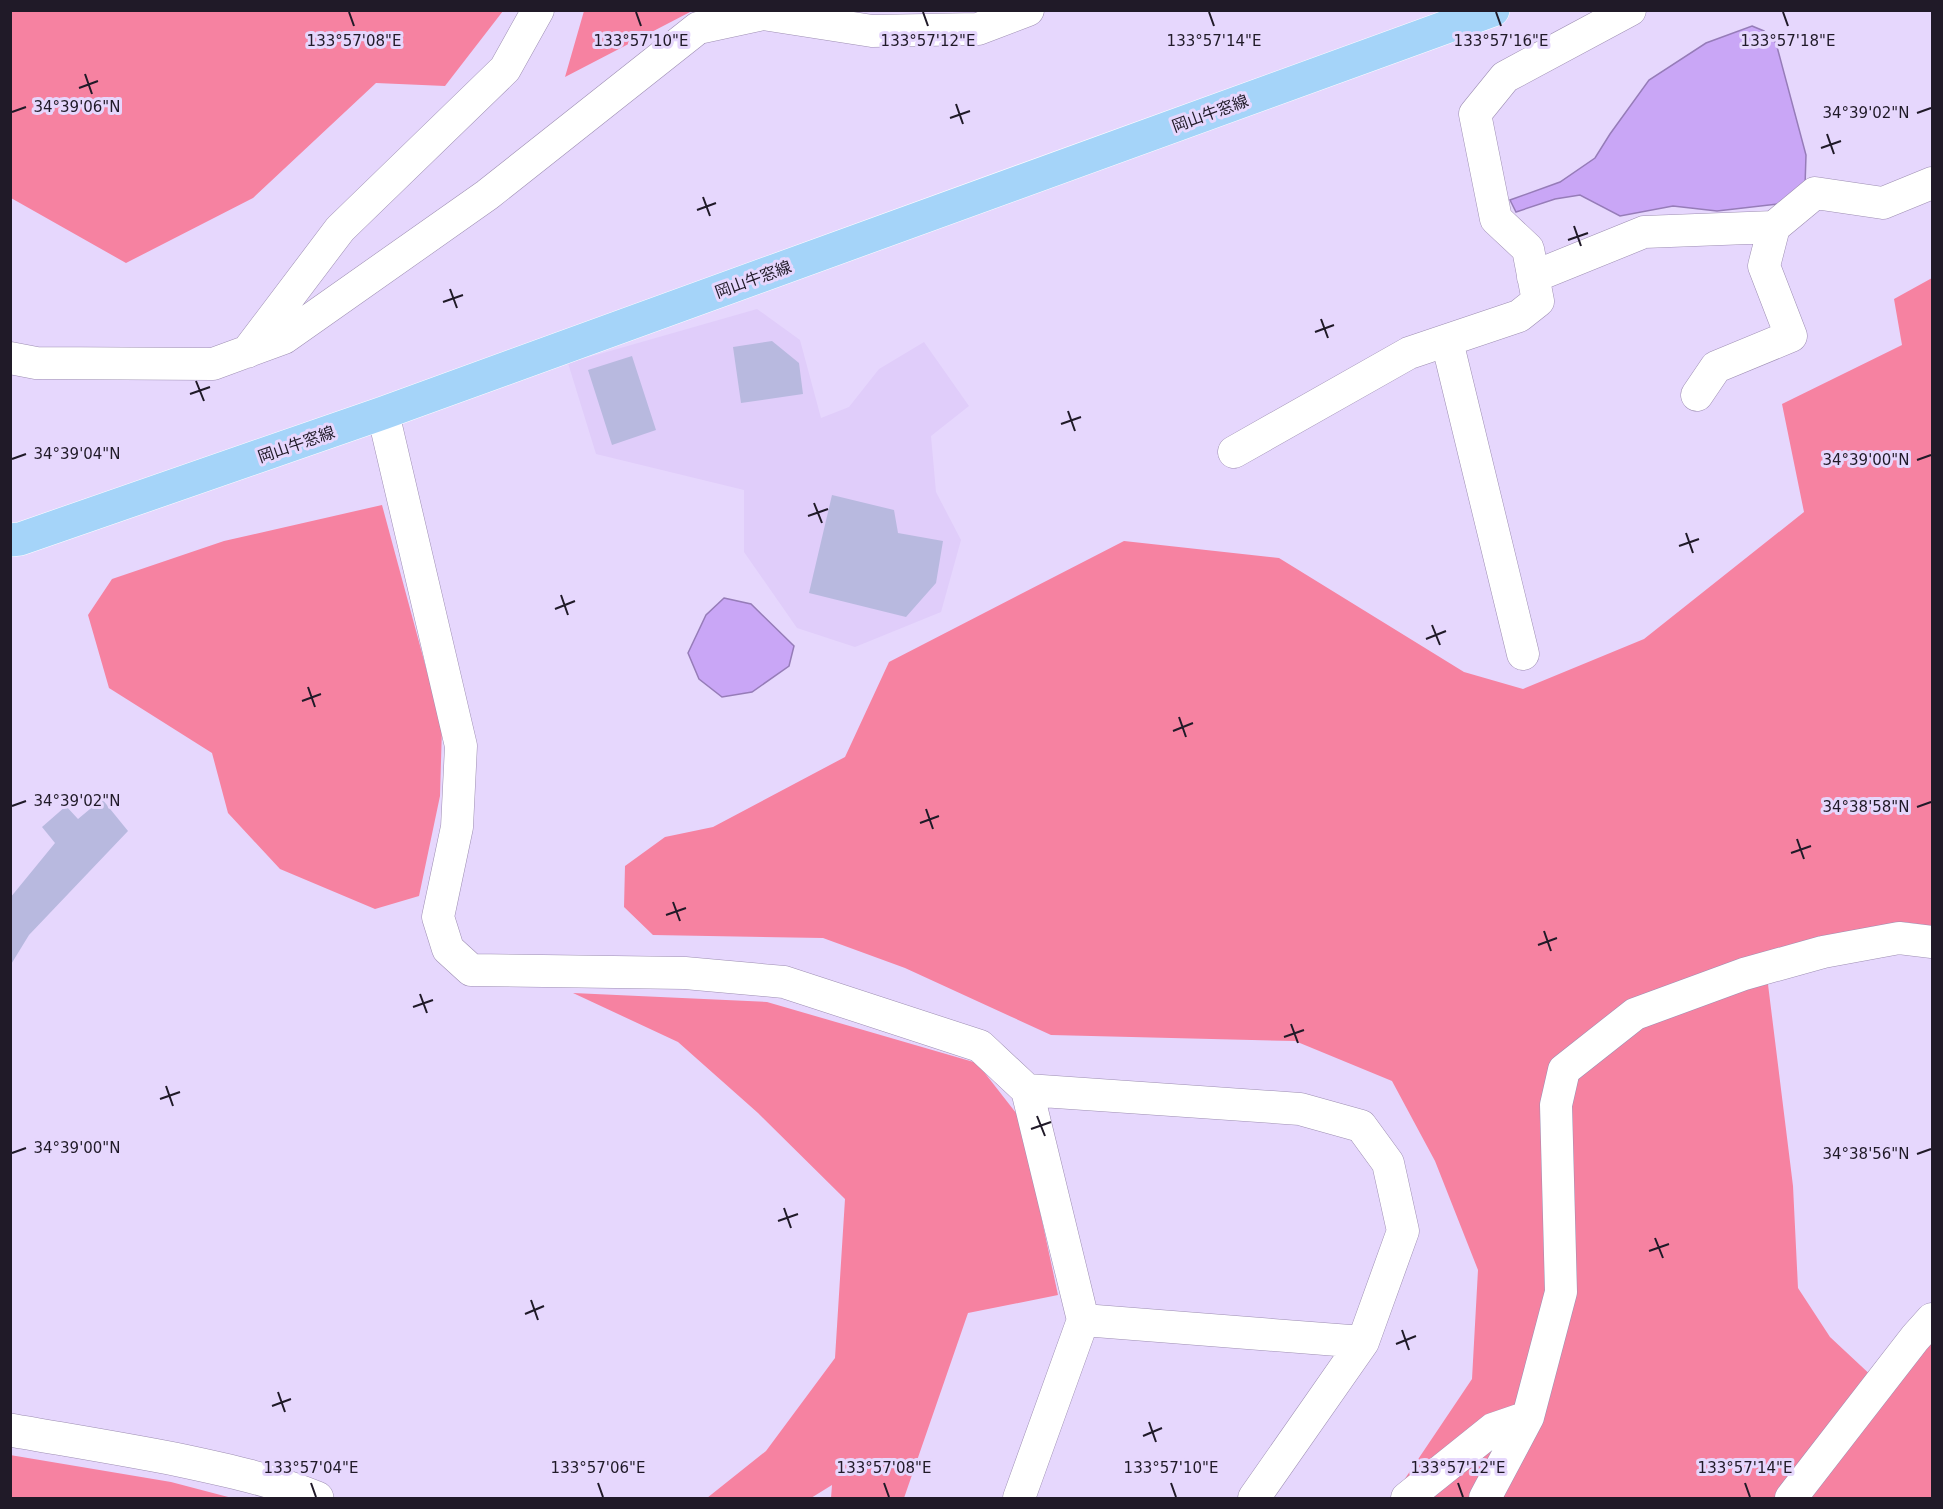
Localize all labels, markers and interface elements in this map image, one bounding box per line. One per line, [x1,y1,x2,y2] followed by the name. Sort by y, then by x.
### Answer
[307,32,401,50] text: 133°57'08"E
[594,32,688,50] text: 133°57'10"E
[881,32,975,50] text: 133°57'12"E
[1167,32,1261,50] text: 133°57'14"E
[1454,32,1548,50] text: 133°57'16"E
[1741,32,1835,50] text: 133°57'18"E
[1169,91,1251,136] street label: 岡山牛窓線
[33,98,121,116] text: 34°39'06"N
[1822,104,1910,122] text: 34°39'02"N
[712,257,794,302] street label: 岡山牛窓線
[255,422,337,466] street label: 岡山牛窓線
[33,445,121,463] text: 34°39'04"N
[1822,451,1910,469] text: 34°39'00"N
[33,792,121,810] text: 34°39'02"N
[1822,798,1910,816] text: 34°38'58"N
[33,1139,121,1157] text: 34°39'00"N
[1822,1145,1910,1163] text: 34°38'56"N
[264,1459,358,1477] text: 133°57'04"E
[551,1459,645,1477] text: 133°57'06"E
[837,1459,931,1477] text: 133°57'08"E
[1124,1459,1218,1477] text: 133°57'10"E
[1411,1459,1505,1477] text: 133°57'12"E
[1698,1459,1792,1477] text: 133°57'14"E

